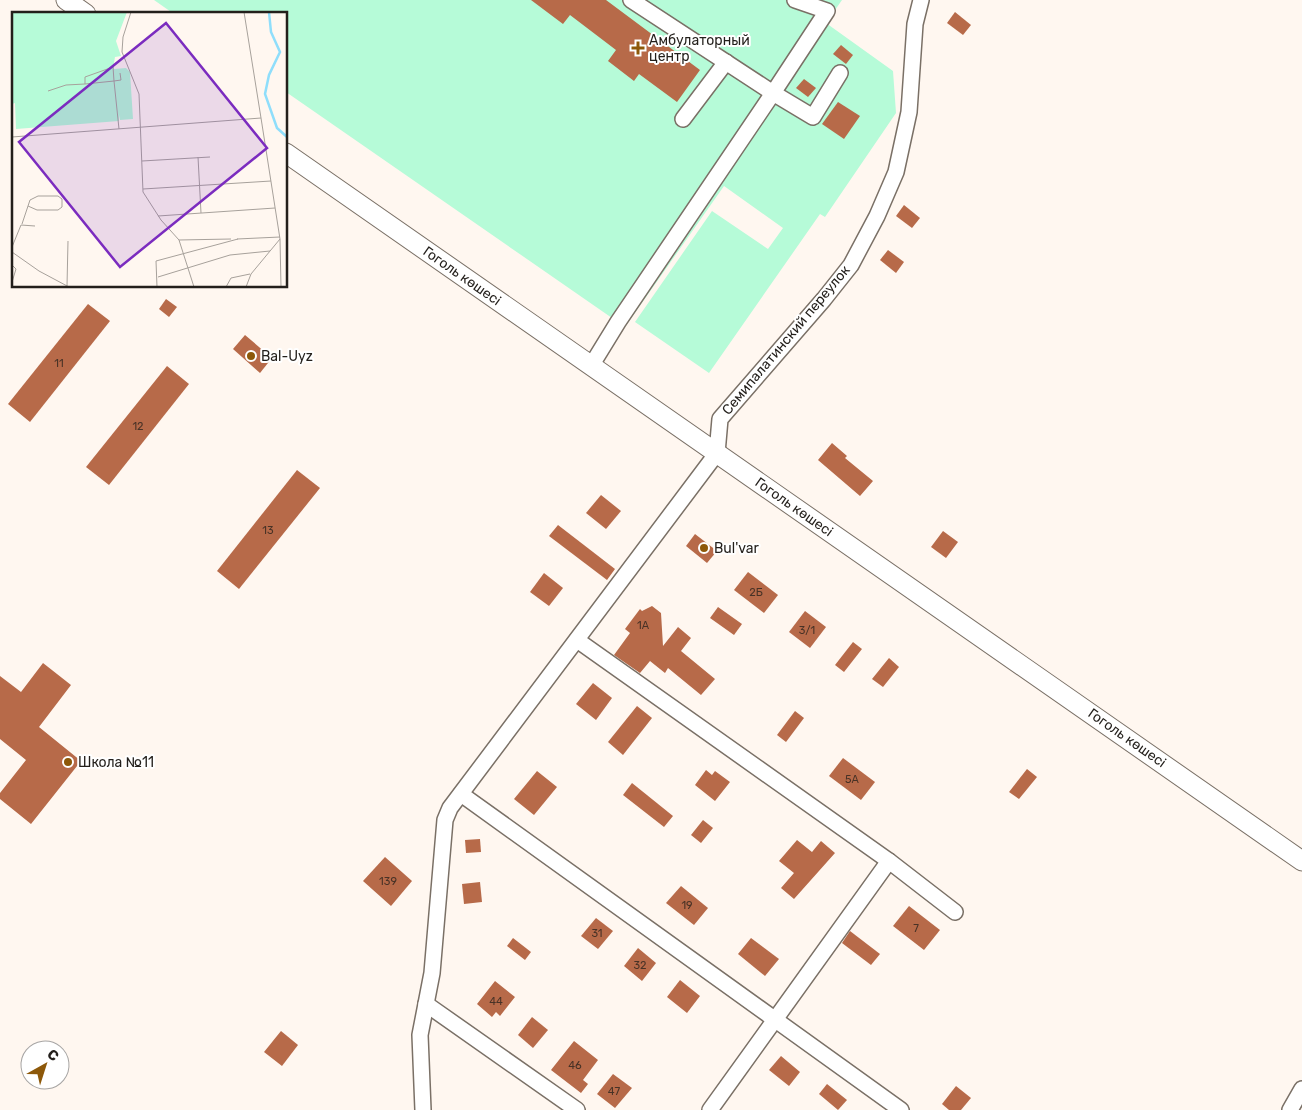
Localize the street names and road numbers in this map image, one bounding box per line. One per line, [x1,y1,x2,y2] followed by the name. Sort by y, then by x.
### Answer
[420,243,504,309] street label: Гоголь көшесі
[718,261,854,418] street label: Семипалатинский переулок
[752,474,836,540] street label: Гоголь көшесі
[1085,705,1169,771] street label: Гоголь көшесі

